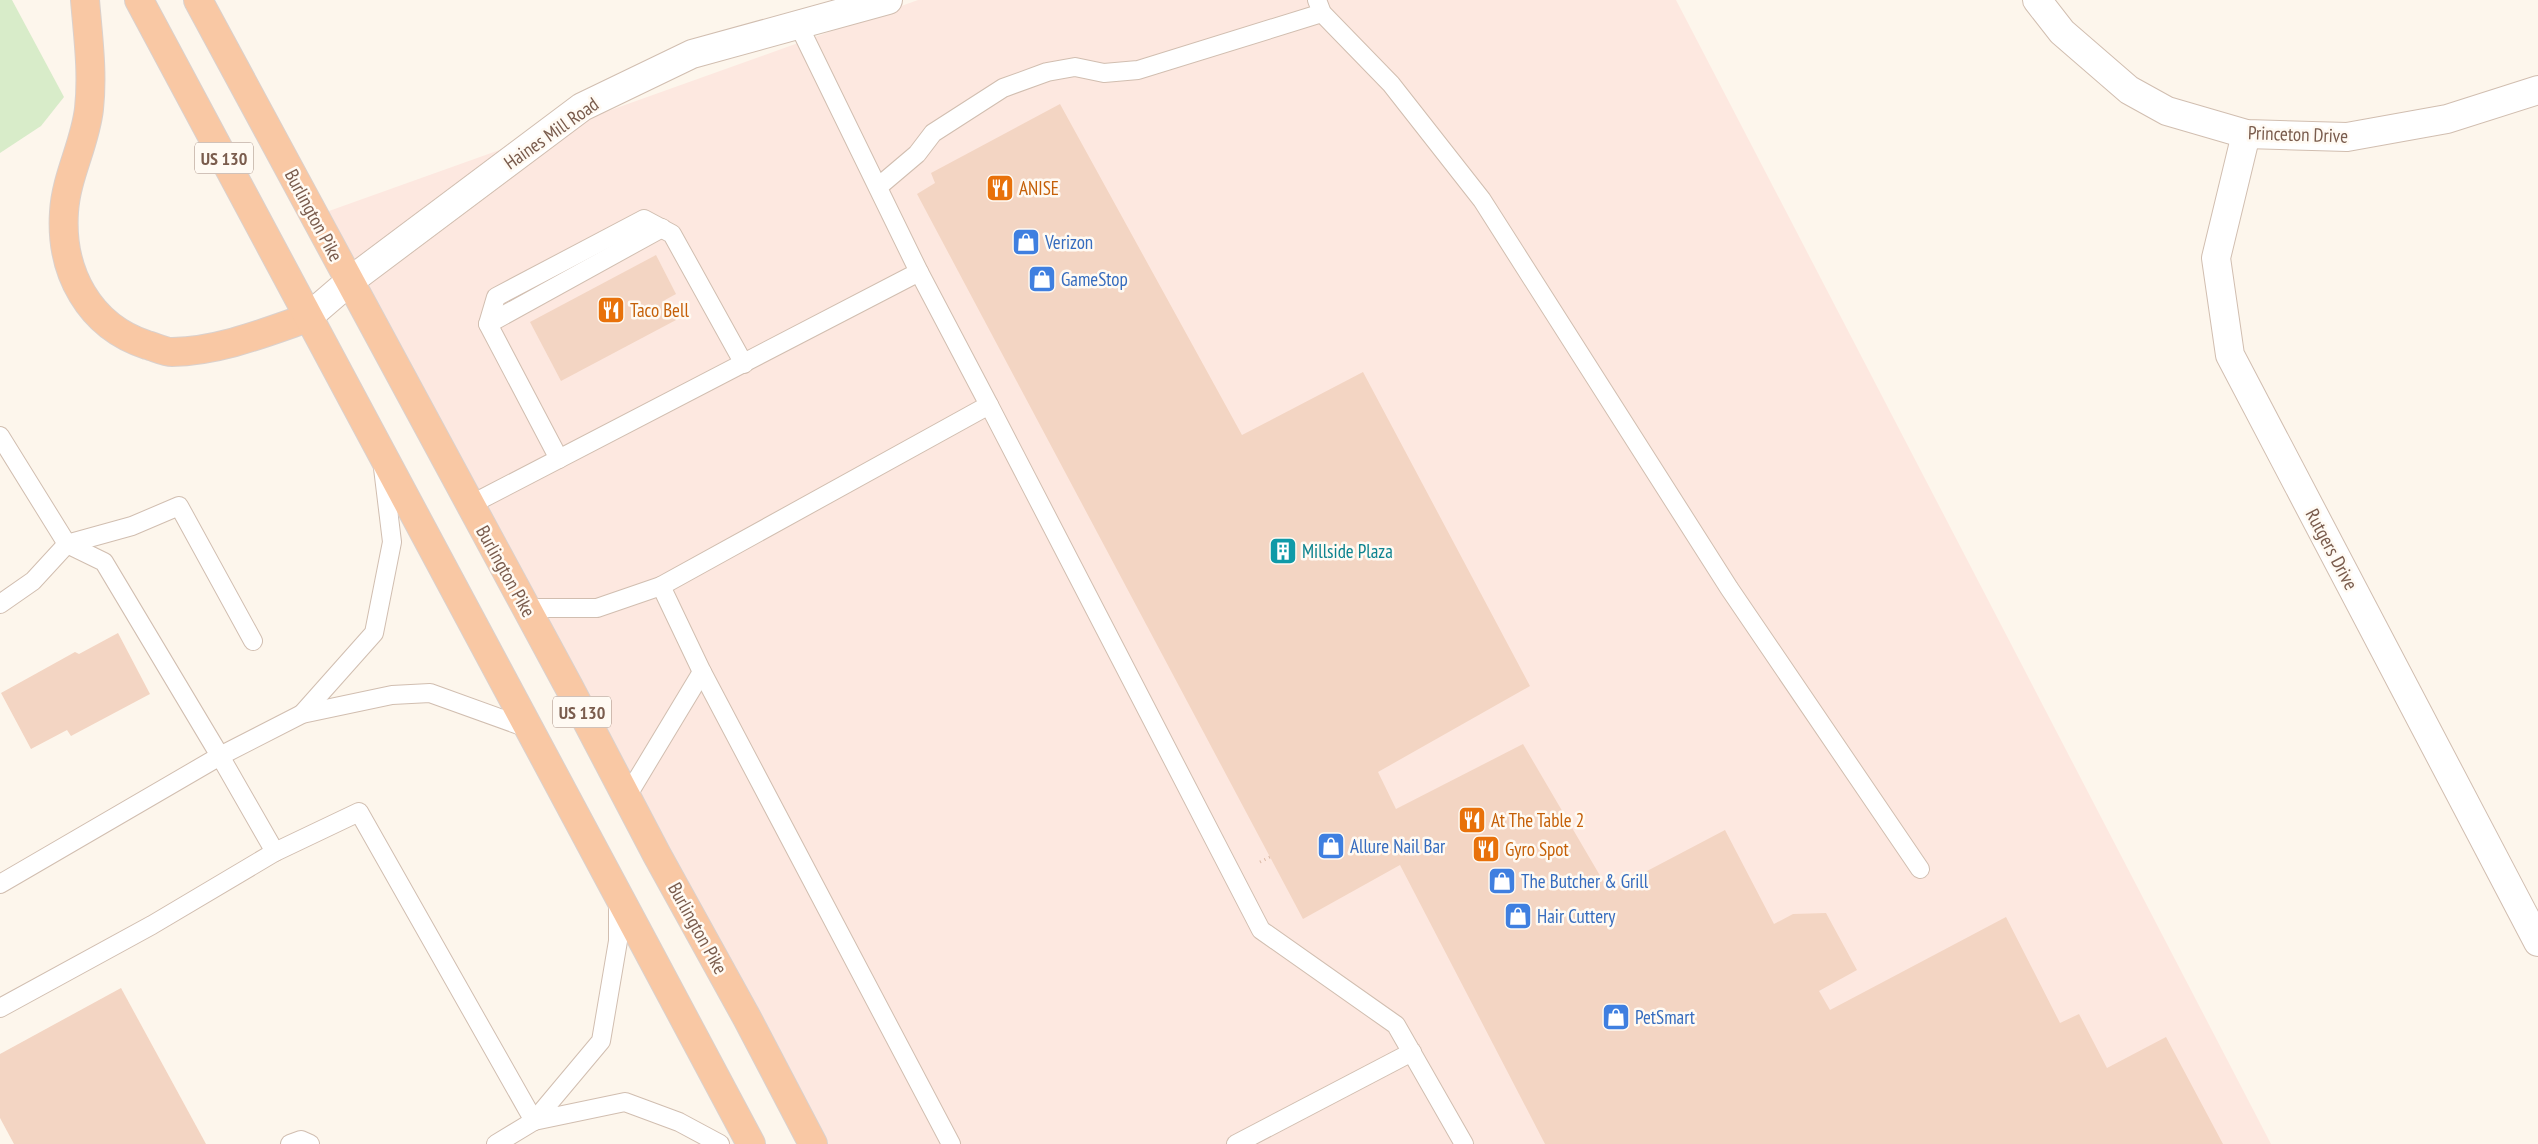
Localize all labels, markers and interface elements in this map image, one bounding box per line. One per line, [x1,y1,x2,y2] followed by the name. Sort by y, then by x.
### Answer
[499,92,603,174] street label: Haines Mill Road
[2248,120,2349,148] street label: Princeton Drive
[195,142,253,174] road number: US 130
[280,165,348,265] street label: Burlington Pike
[985,173,1015,203] restaurant icon: ANISE
[1019,176,1059,200] place label: ANISE
[1011,227,1041,257] shop icon: Verizon
[1044,230,1093,254] place label: Verizon
[1027,264,1057,294] shop icon: GameStop
[1061,267,1128,291] place label: GameStop
[596,295,626,325] restaurant icon: Taco Bell
[630,298,689,322] place label: Taco Bell
[2301,504,2363,594] street label: Rutgers Drive
[471,521,541,621] street label: Burlington Pike
[1268,536,1298,566] building icon: Millside Plaza
[1302,539,1393,563] place label: Millside Plaza
[553,696,611,728] road number: US 130
[1457,805,1487,835] restaurant icon: At The Table 2
[1491,808,1584,832] place label: At The Table 2
[1316,831,1346,861] shop icon: Allure Nail Bar
[1350,834,1446,858] place label: Allure Nail Bar
[1471,834,1501,864] restaurant icon: Gyro Spot
[1505,837,1570,861] place label: Gyro Spot
[1487,866,1517,896] shop icon: The Butcher & Grill
[1521,869,1649,893] place label: The Butcher & Grill
[663,878,733,978] street label: Burlington Pike
[1503,901,1533,931] shop icon: Hair Cuttery
[1537,904,1616,928] place label: Hair Cuttery
[1601,1002,1631,1032] shop icon: PetSmart
[1635,1005,1696,1029] place label: PetSmart

